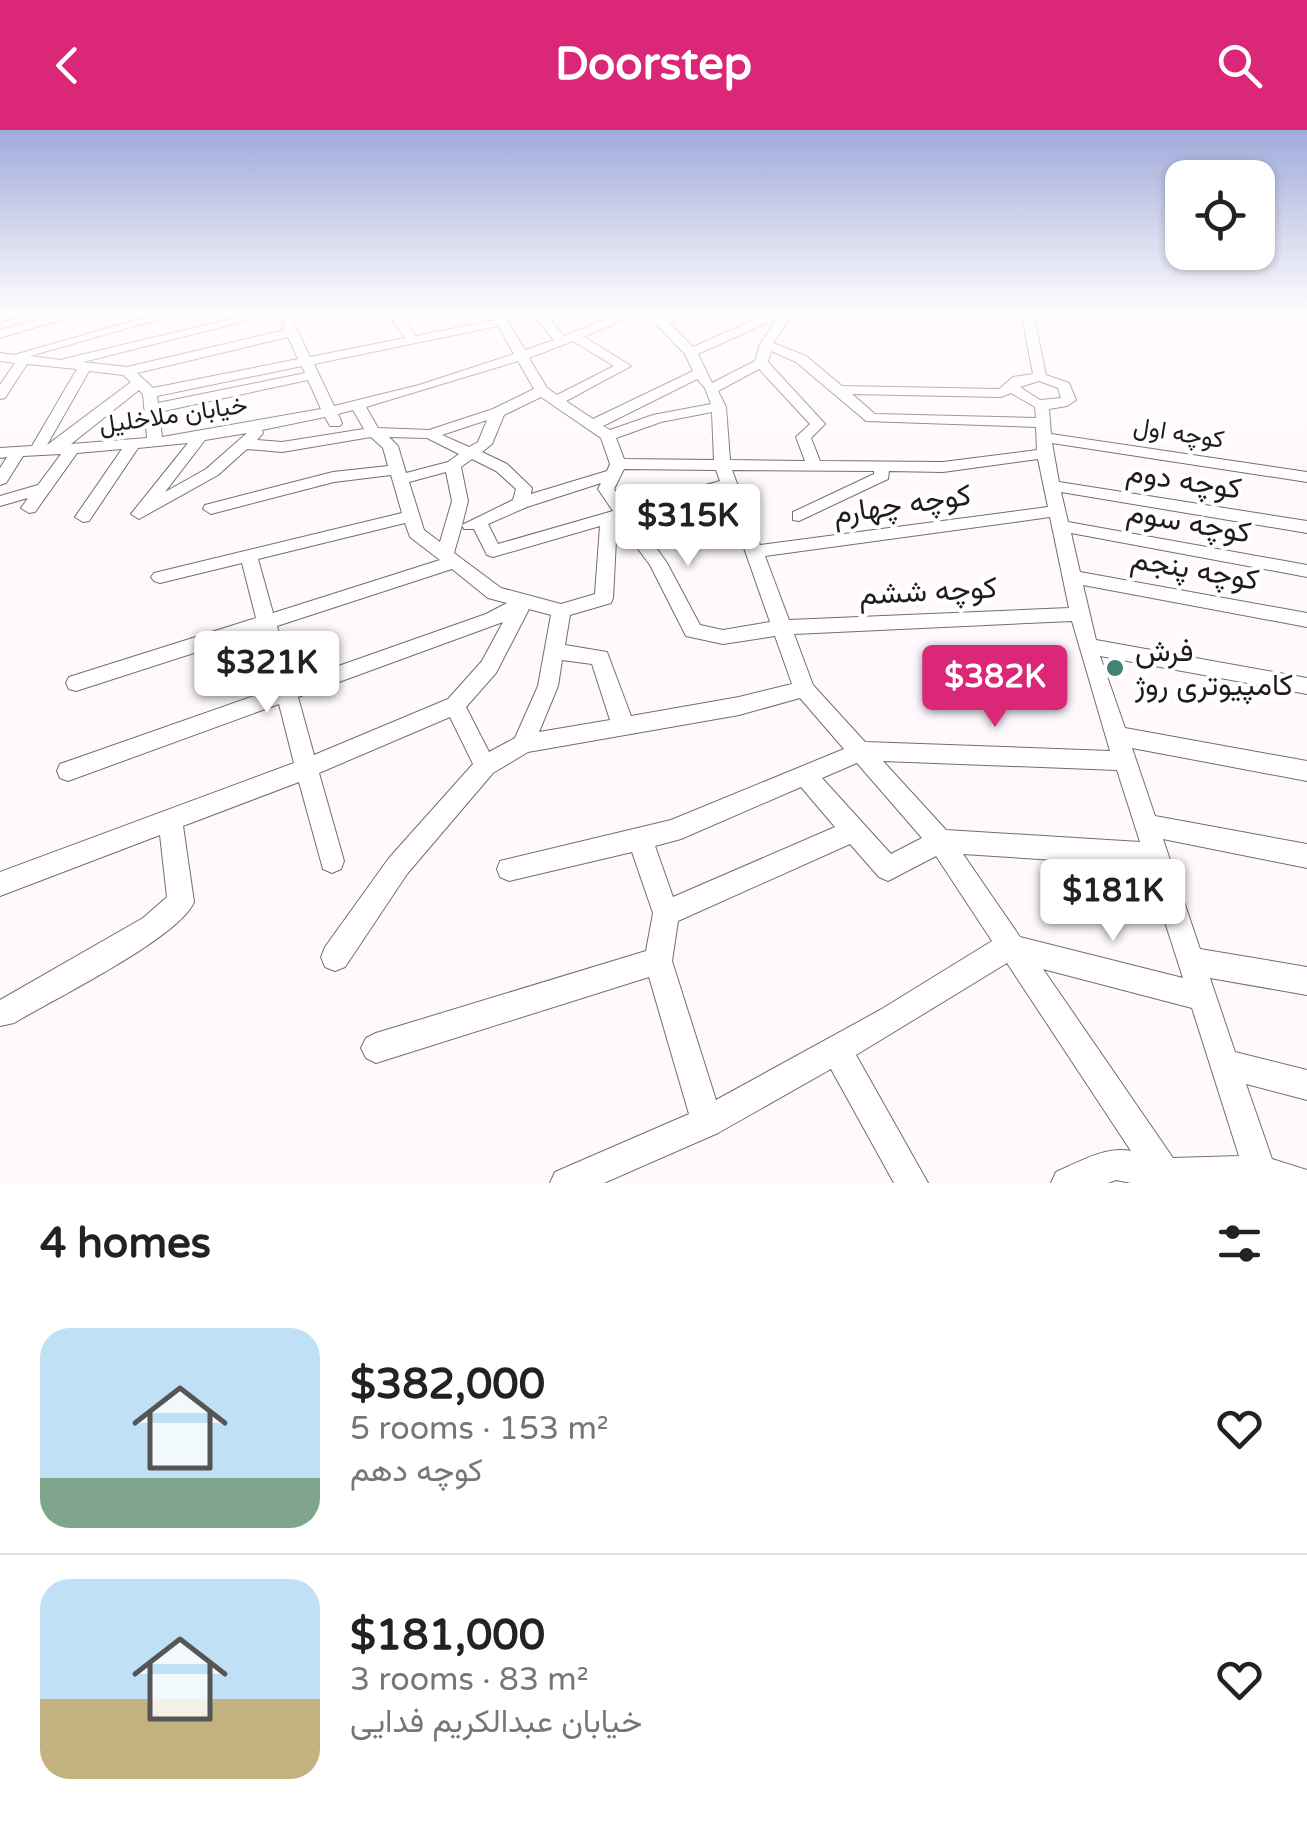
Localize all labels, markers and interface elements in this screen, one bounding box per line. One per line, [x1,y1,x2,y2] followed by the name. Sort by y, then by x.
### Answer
[40,38,95,93] icon: back
[555,38,752,92] text: Doorstep
[1212,38,1267,93] icon: search
[1165,160,1275,270] map controls
[1165,160,1275,270] button: locate
[97,390,249,440] street label: خیابان ملاخلیل
[1131,411,1226,456] street label: کوچه اول
[1124,453,1244,509] street label: کوچه دوم
[831,477,973,533] street label: کوچه چهارم
[618,484,758,569] pin: $315K
[1124,493,1254,553] street label: کوچه سوم
[637,497,739,535] text: $315K
[1128,540,1262,600] street label: کوچه پنجم
[858,569,998,615] street label: کوچه ششم
[197,631,337,716] pin: $321K
[1134,633,1293,705] place label: فرش کامپیوتری روژ
[216,644,318,682] text: $321K
[925,645,1065,730] pin: $382K
[1104,657,1126,679] marker: فرش کامپیوتری روژ
[944,658,1046,696] text: $382K
[1043,859,1183,944] pin: $181K
[1062,872,1164,910] text: $181K
[1212,1216,1267,1271] icon: filters
[40,1218,211,1269] text: 4 homes
[350,1359,545,1410] text: $382,000
[120,1368,240,1488] icon: home
[1212,1401,1267,1456] icon: heart
[350,1410,609,1448] text: 5 rooms · 153 m²
[350,1452,483,1490] text: کوچه دهم
[350,1610,545,1661] text: $181,000
[120,1619,240,1739] icon: home
[1212,1652,1267,1707] icon: heart
[350,1661,589,1699] text: 3 rooms · 83 m²
[350,1703,642,1741] text: خیابان عبدالکریم فدایی

